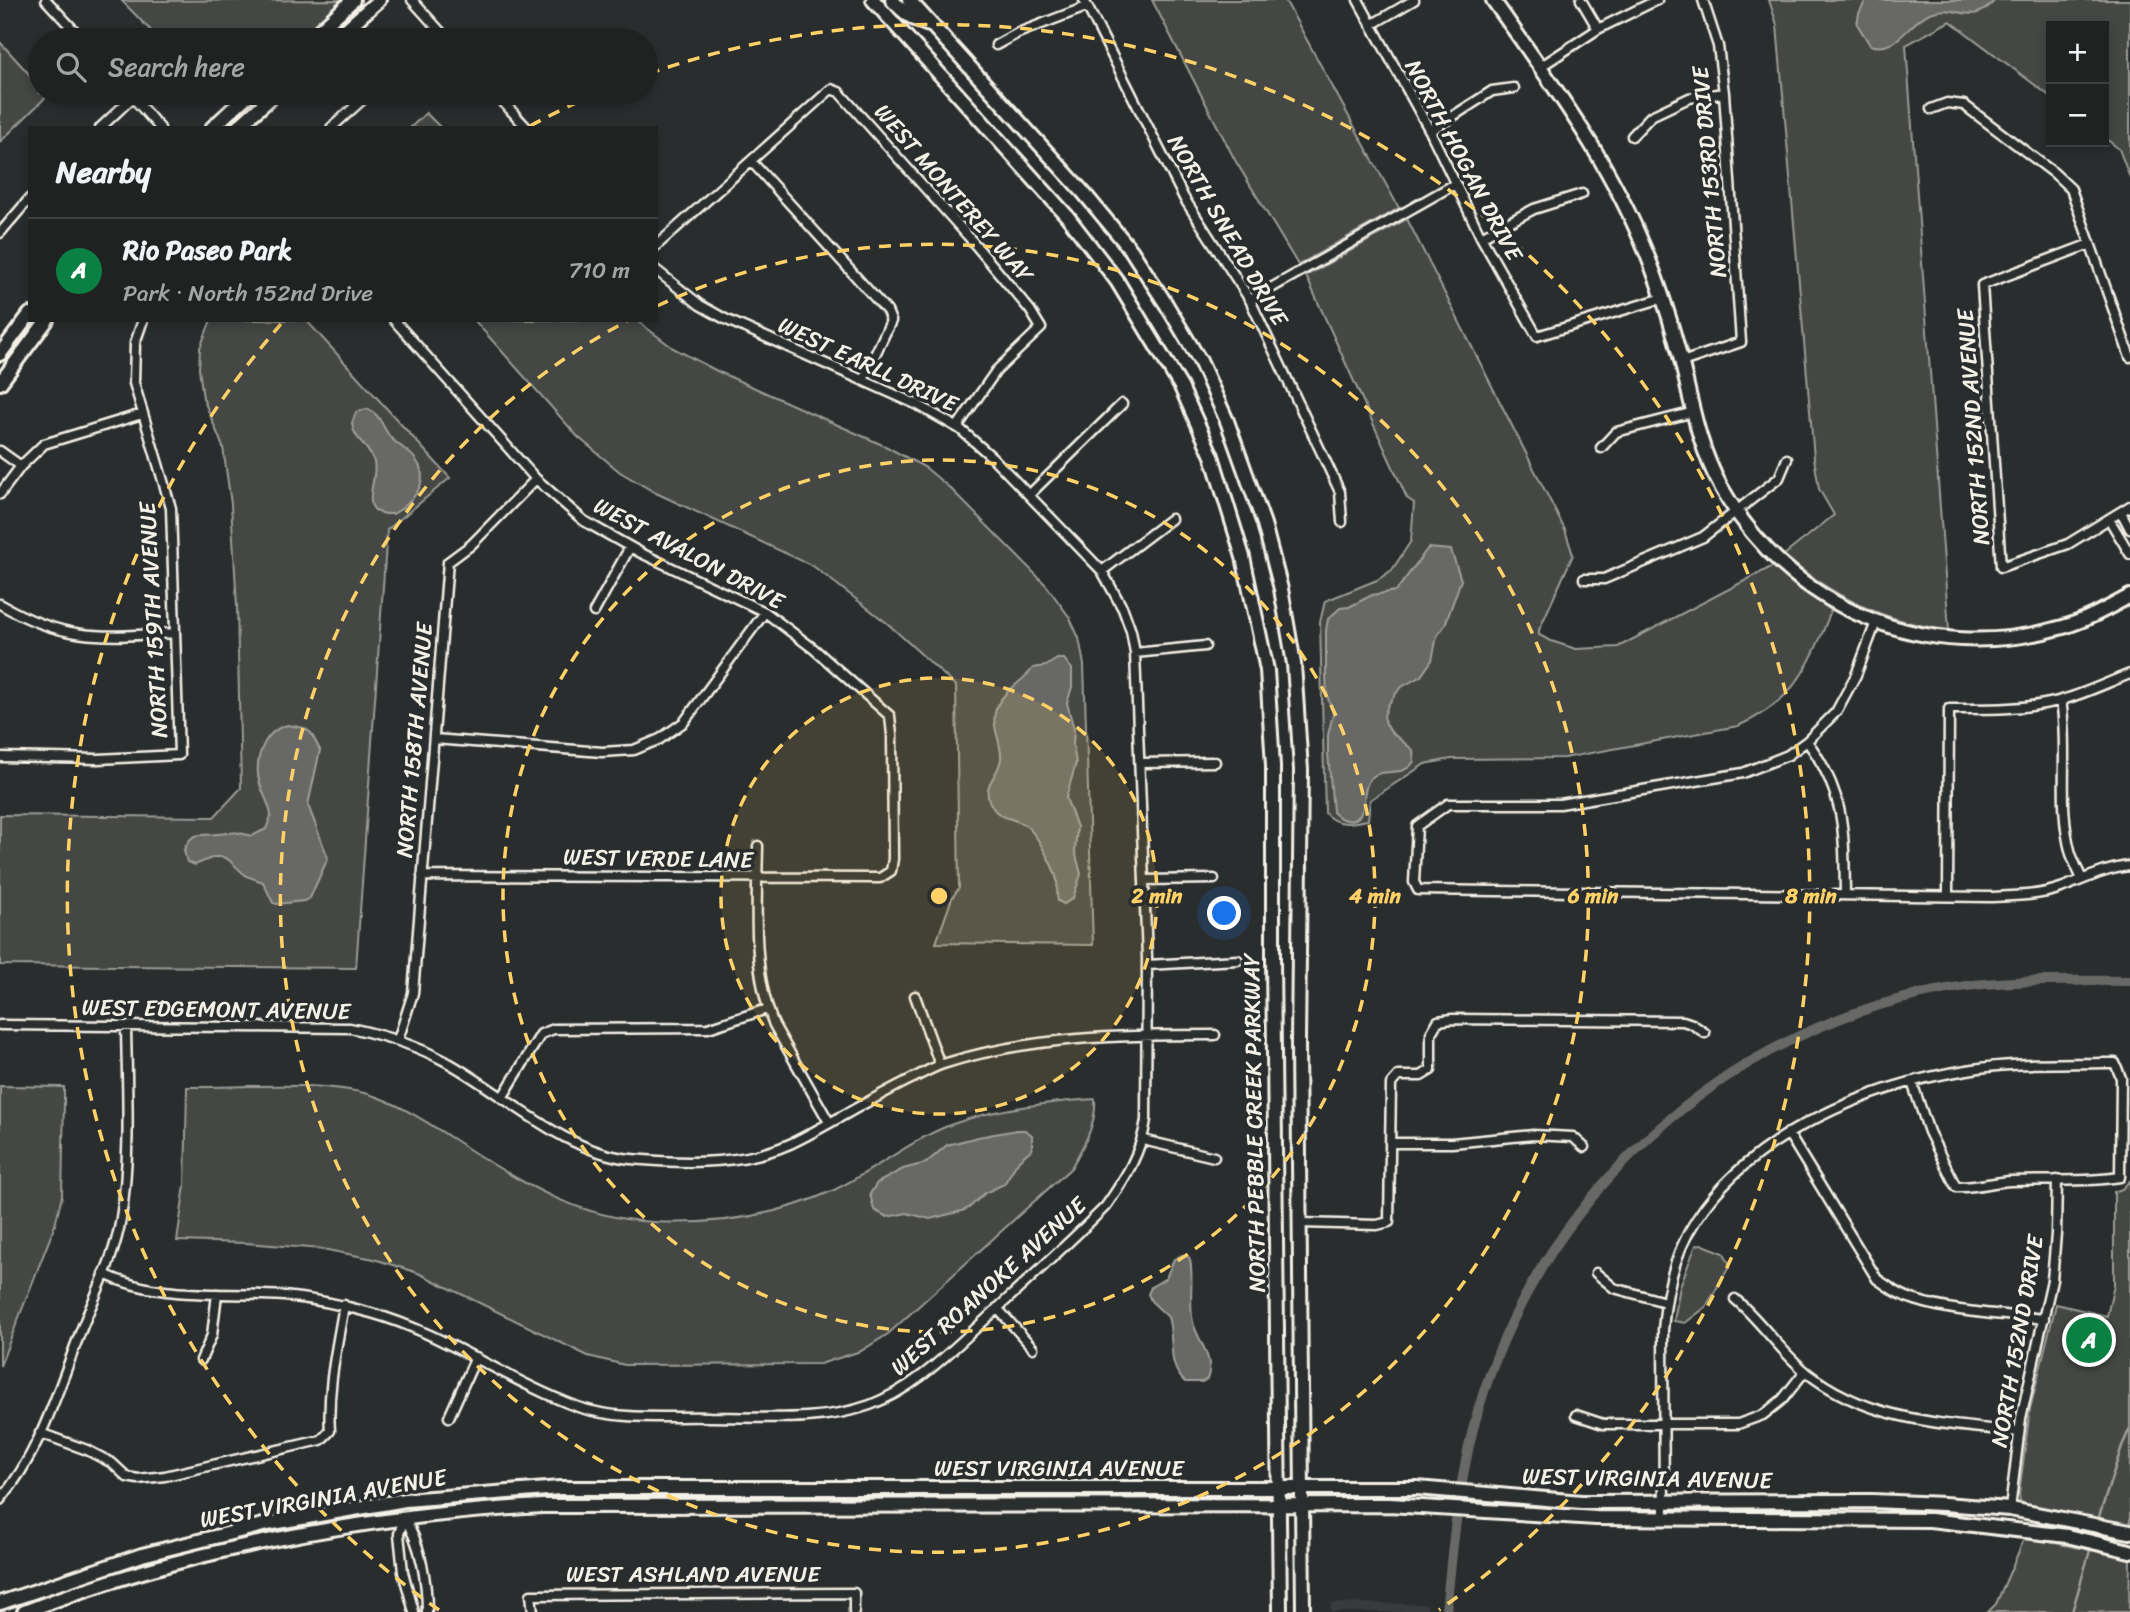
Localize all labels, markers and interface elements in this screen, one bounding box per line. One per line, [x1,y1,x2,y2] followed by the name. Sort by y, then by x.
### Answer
[2046,21,2109,147] map controls
[2046,21,2109,84] button: +
[28,28,658,105] search box
[108,44,245,90] text: Search here
[52,48,90,86] icon: search
[1393,52,1535,270] street label: NORTH HOGAN DRIVE
[1680,63,1739,279] street label: NORTH 153RD DRIVE
[2046,84,2109,147] button: −
[863,94,1045,294] street label: WEST MONTEREY WAY
[1156,127,1300,335] street label: NORTH SNEAD DRIVE
[56,145,151,199] text: Nearby
[123,227,292,273] text: Rio Paseo Park
[71,250,87,291] text: A
[569,250,630,291] text: 710 m
[123,273,373,314] text: Park · North 152nd Drive
[771,305,966,425] street label: WEST EARLL DRIVE
[1945,306,2002,546] street label: NORTH 152ND AVENUE
[586,486,793,622] street label: WEST AVALON DRIVE
[127,500,180,739] street label: NORTH 159TH AVENUE
[384,620,445,859] street label: NORTH 158TH AVENUE
[563,836,754,881] street label: WEST VERDE LANE
[1131,877,1183,915] text: 2 min
[1348,877,1402,915] text: 4 min
[1567,877,1619,915] text: 6 min
[1784,877,1837,915] text: 8 min
[927,884,951,908] centre of rings
[1207,896,1241,930] your location
[1231,952,1278,1293] street label: NORTH PEBBLE CREEK PARKWAY
[81,987,352,1032] street label: WEST EDGEMONT AVENUE
[880,1185,1097,1386] street label: WEST ROANOKE AVENUE
[1979,1231,2057,1450] street label: NORTH 152ND DRIVE
[2066,1314,2112,1366] pin: A
[934,1448,1185,1489] street label: WEST VIRGINIA AVENUE
[197,1456,451,1540] street label: WEST VIRGINIA AVENUE
[1522,1456,1773,1501] street label: WEST VIRGINIA AVENUE
[566,1554,821,1595] street label: WEST ASHLAND AVENUE

